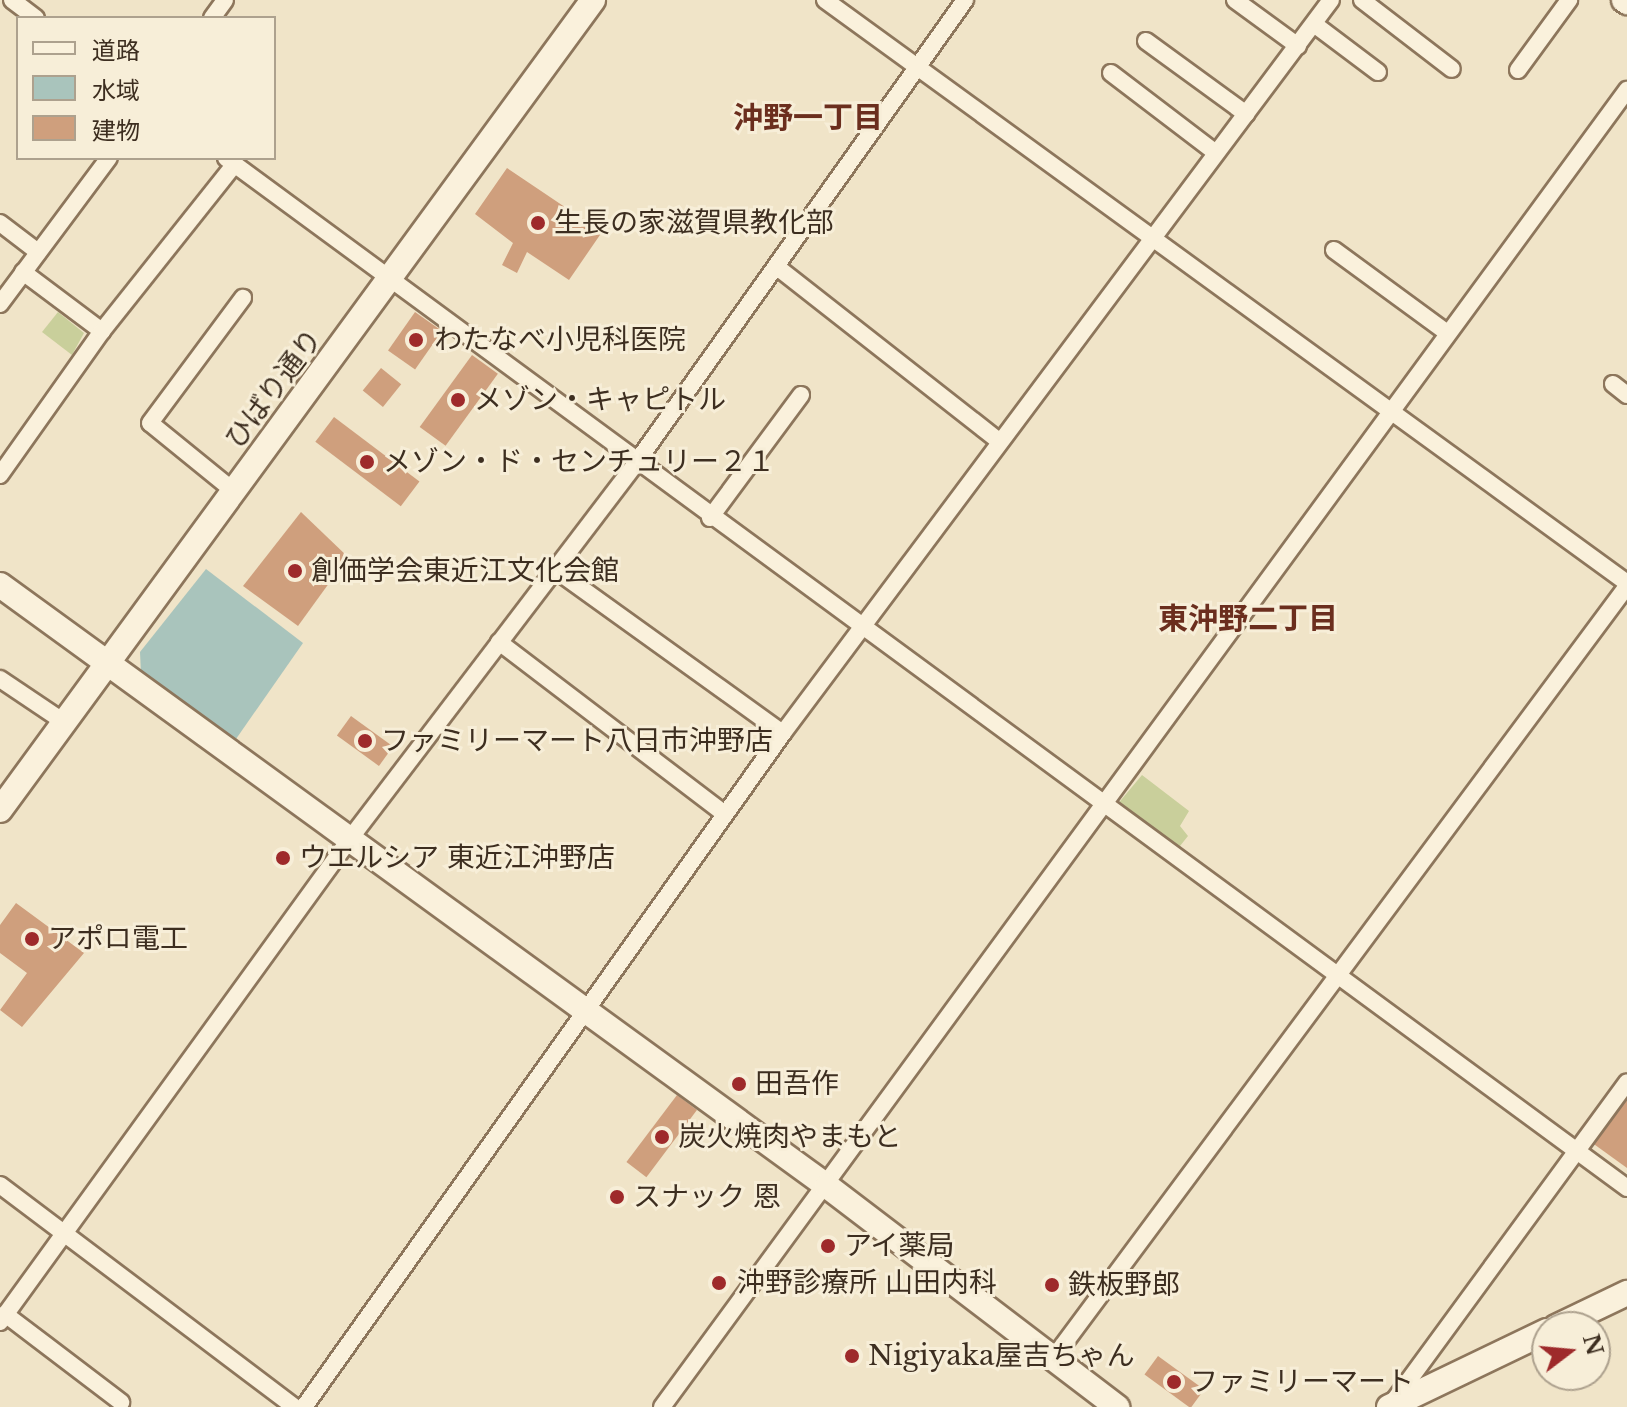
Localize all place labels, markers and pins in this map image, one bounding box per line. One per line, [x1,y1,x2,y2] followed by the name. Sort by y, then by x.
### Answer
[554,206,834,240] place label: 生長の家滋賀県教化部
[529,214,547,232] marker: 生長の家滋賀県教化部
[434,323,686,357] place label: わたなべ小児科医院
[405,329,427,351] marker: わたなべ小児科医院
[474,383,726,417] place label: メゾン・キャピトル
[449,391,467,409] marker: メゾン・キャピトル
[383,445,775,479] place label: メゾン・ド・センチュリー２１
[358,453,376,471] marker: メゾン・ド・センチュリー２１
[311,554,619,588] place label: 創価学会東近江文化会館
[286,562,304,580] marker: 創価学会東近江文化会館
[381,724,773,758] place label: ファミリーマート八日市沖野店
[356,732,374,750] marker: ファミリーマート八日市沖野店
[299,841,615,875] place label: ウエルシア 東近江沖野店
[274,849,292,867] marker: ウエルシア 東近江沖野店
[48,922,188,956] place label: アポロ電工
[23,930,41,948] marker: アポロ電工
[755,1067,839,1101] place label: 田吾作
[730,1075,748,1093] marker: 田吾作
[678,1120,902,1154] place label: 炭火焼肉やまもと
[653,1128,671,1146] marker: 炭火焼肉やまもと
[633,1180,781,1214] place label: スナック 恩
[608,1188,626,1206] marker: スナック 恩
[844,1229,956,1263] place label: アイ薬局
[819,1237,837,1255] marker: アイ薬局
[737,1266,997,1300] place label: 沖野診療所 山田内科
[1068,1268,1180,1302] place label: 鉄板野郎
[708,1272,730,1294] marker: 沖野診療所 山田内科
[1043,1276,1061,1294] marker: 鉄板野郎
[868,1339,1135,1373] place label: Nigiyaka屋吉ちゃん
[843,1347,861,1365] marker: Nigiyaka屋吉ちゃん
[1190,1365,1414,1399] place label: ファミリーマート
[1165,1373,1183,1391] marker: ファミリーマート

